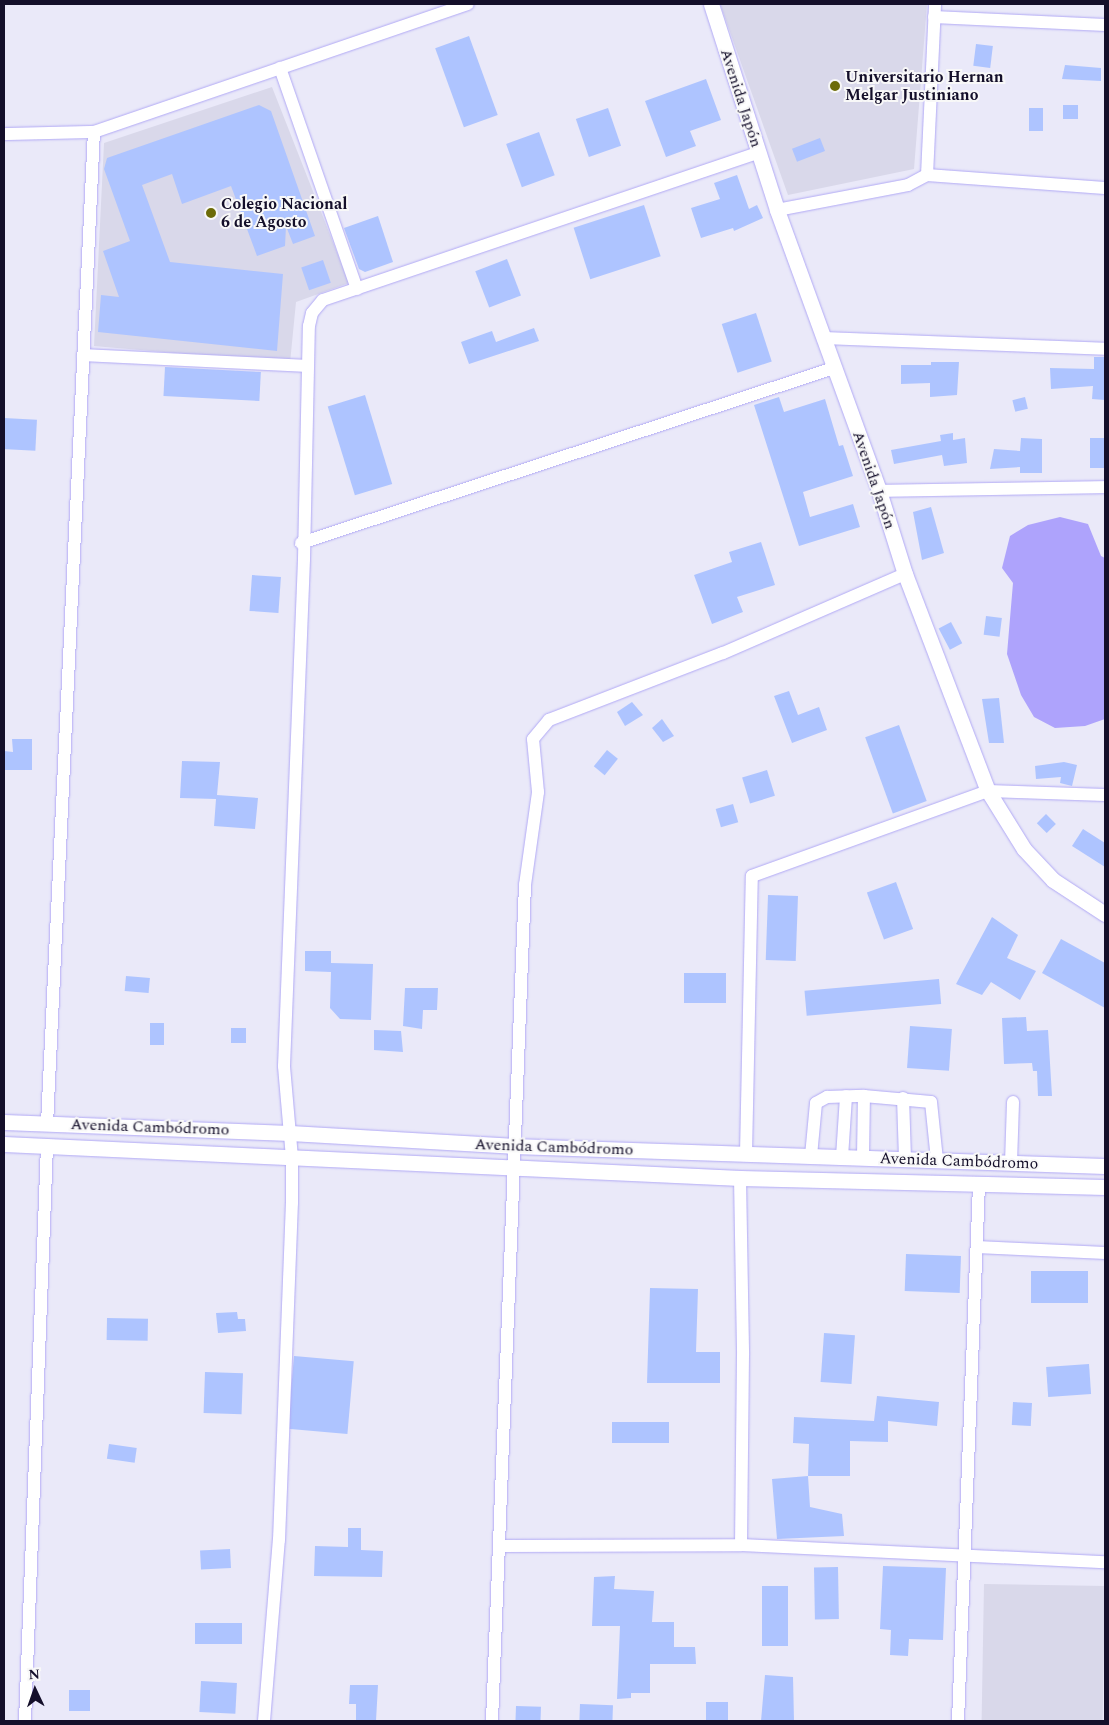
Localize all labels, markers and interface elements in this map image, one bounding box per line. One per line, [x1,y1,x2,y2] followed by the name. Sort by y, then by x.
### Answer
[716,46,766,150] street label: Avenida Japón
[845,67,1004,105] place label: Universitario Hernan Melgar Justiniano
[829,80,841,92] marker: Universitario Hernan Melgar Justiniano
[221,194,347,232] place label: Colegio Nacional 6 de Agosto
[205,207,217,219] marker: Colegio Nacional 6 de Agosto
[848,428,900,532] street label: Avenida Japón
[70,1115,230,1139] street label: Avenida Cambódromo
[474,1135,634,1159] street label: Avenida Cambódromo
[879,1149,1039,1173] street label: Avenida Cambódromo
[28,1664,40,1685] text: N
[10,1665,60,1715] north arrow

